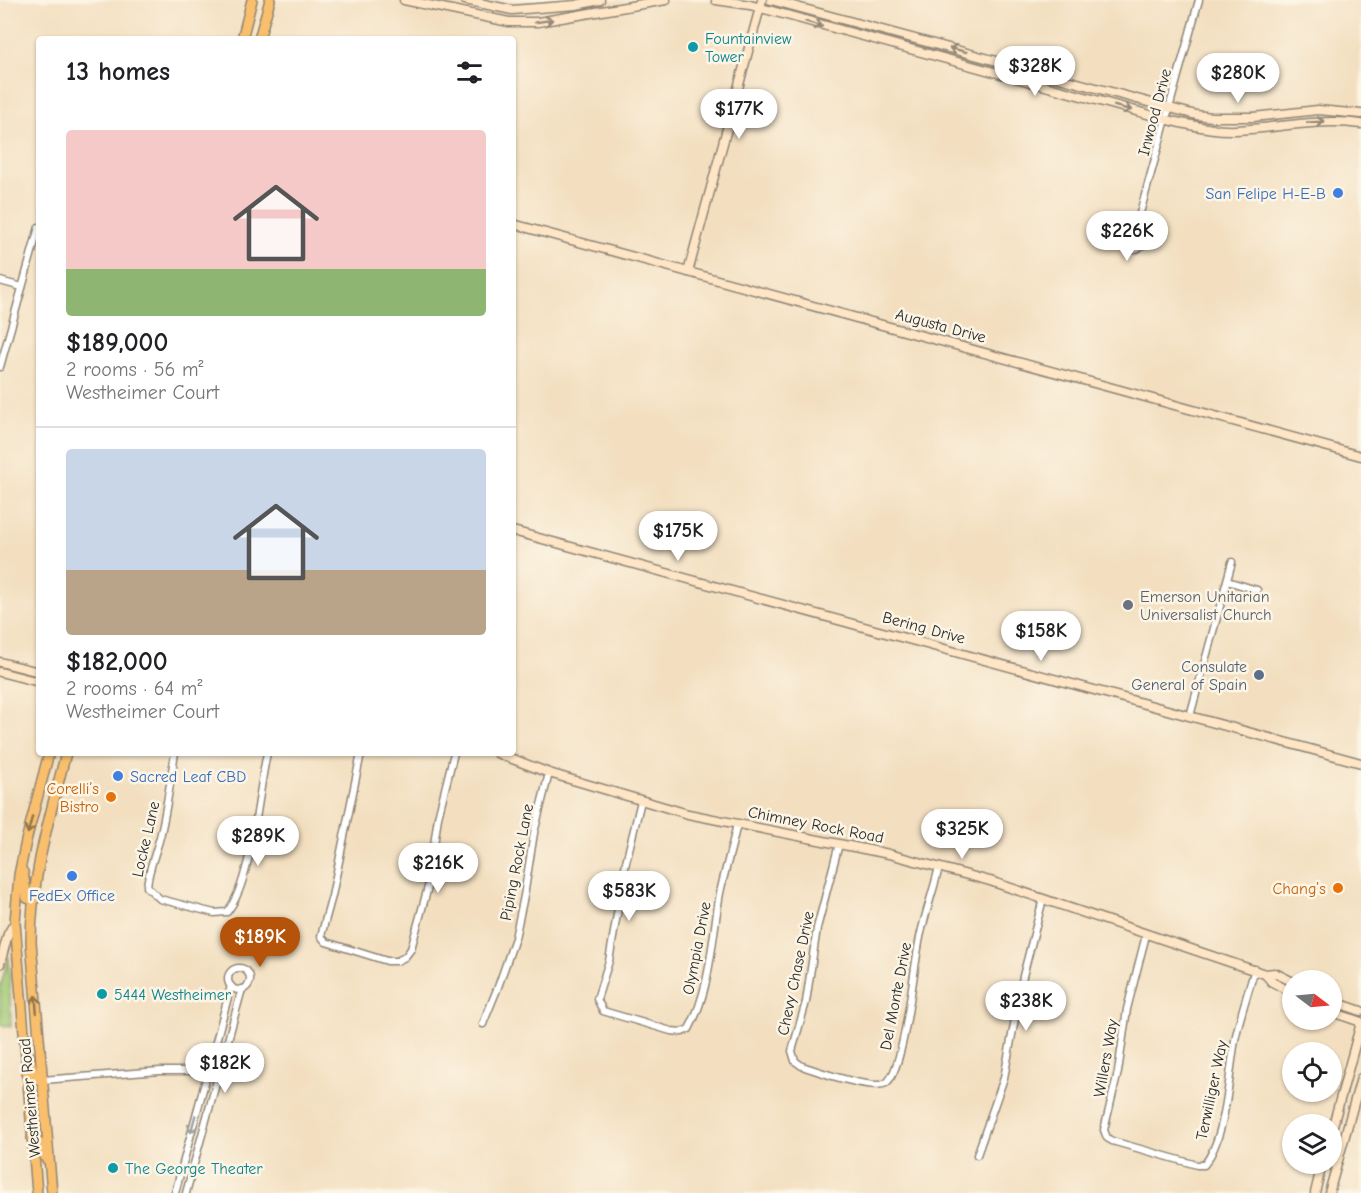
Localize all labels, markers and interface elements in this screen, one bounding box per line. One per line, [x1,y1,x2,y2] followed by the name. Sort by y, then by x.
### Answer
[534,15,553,26] one-way arrow
[804,19,823,30] one-way arrow
[705,30,792,66] place label: Fountainview Tower
[686,40,700,54] marker: Fountainview Tower
[948,43,967,55] one-way arrow
[993,46,1077,97] pin: $328K
[1196,53,1280,104] pin: $280K
[1008,54,1062,77] text: $328K
[453,56,486,89] icon: filters
[66,57,170,87] text: 13 homes
[1211,61,1265,84] text: $280K
[1135,67,1175,158] street label: Inwood Drive
[697,89,781,140] pin: $177K
[714,97,764,120] text: $177K
[1114,103,1133,115] one-way arrow
[1305,116,1325,127] one-way arrow
[222,169,330,277] icon: home
[1206,185,1326,203] place label: San Felipe H-E-B
[1331,186,1345,200] marker: San Felipe H-E-B
[1085,211,1169,262] pin: $226K
[1100,219,1154,242] text: $226K
[894,305,988,347] street label: Augusta Drive
[66,328,168,358] text: $189,000
[66,358,204,381] text: 2 rooms · 56 m²
[66,381,219,404] text: Westheimer Court
[222,488,330,596] icon: home
[636,511,720,562] pin: $175K
[653,519,703,542] text: $175K
[1140,588,1272,624] place label: Emerson Unitarian Universalist Church
[1121,598,1135,612] marker: Emerson Unitarian Universalist Church
[880,608,967,648] street label: Bering Drive
[999,611,1083,662] pin: $158K
[1015,619,1067,642] text: $158K
[66,647,168,677] text: $182,000
[1131,658,1247,694] place label: Consulate General of Spain
[1252,668,1266,682] marker: Consulate General of Spain
[66,677,202,700] text: 2 rooms · 64 m²
[66,700,219,723] text: Westheimer Court
[130,768,246,786] place label: Sacred Leaf CBD
[111,769,125,783] marker: Sacred Leaf CBD
[46,780,99,816] place label: Corelli’s Bistro
[104,790,118,804] marker: Corelli’s Bistro
[128,799,163,879] street label: Locke Lane
[497,802,537,922] street label: Piping Rock Lane
[746,803,885,847] street label: Chimney Rock Road
[920,809,1004,860] pin: $325K
[24,815,36,834] one-way arrow
[216,816,300,867] pin: $289K
[935,817,989,840] text: $325K
[231,824,285,847] text: $289K
[396,843,480,894] pin: $216K
[412,851,464,874] text: $216K
[65,869,79,883] marker: FedEx Office
[587,871,671,922] pin: $583K
[602,879,656,902] text: $583K
[1272,880,1326,898] place label: Chang’s
[1331,881,1345,895] marker: Chang’s
[29,887,115,905] place label: FedEx Office
[679,900,715,996] street label: Olympia Drive
[774,909,818,1037] street label: Chevy Chase Drive
[218,917,302,968] pin: $189K
[234,925,286,948] text: $189K
[877,941,915,1052] street label: Del Monte Drive
[1282,970,1342,1030] north arrow
[1282,970,1342,1174] map controls
[984,981,1068,1032] pin: $238K
[114,986,232,1004] place label: 5444 Westheimer
[95,987,109,1001] marker: 5444 Westheimer
[999,989,1053,1012] text: $238K
[30,994,41,1014] one-way arrow
[1090,1017,1122,1099] street label: Willers Way
[16,1037,44,1158] street label: Westheimer Road
[1193,1038,1232,1142] street label: Terwilliger Way
[1282,1042,1342,1102] button: locate
[183,1043,267,1094] pin: $182K
[199,1051,251,1074] text: $182K
[187,1114,199,1133] one-way arrow
[1282,1114,1342,1174] button: layers
[125,1160,263,1178] place label: The George Theater
[106,1161,120,1175] marker: The George Theater

